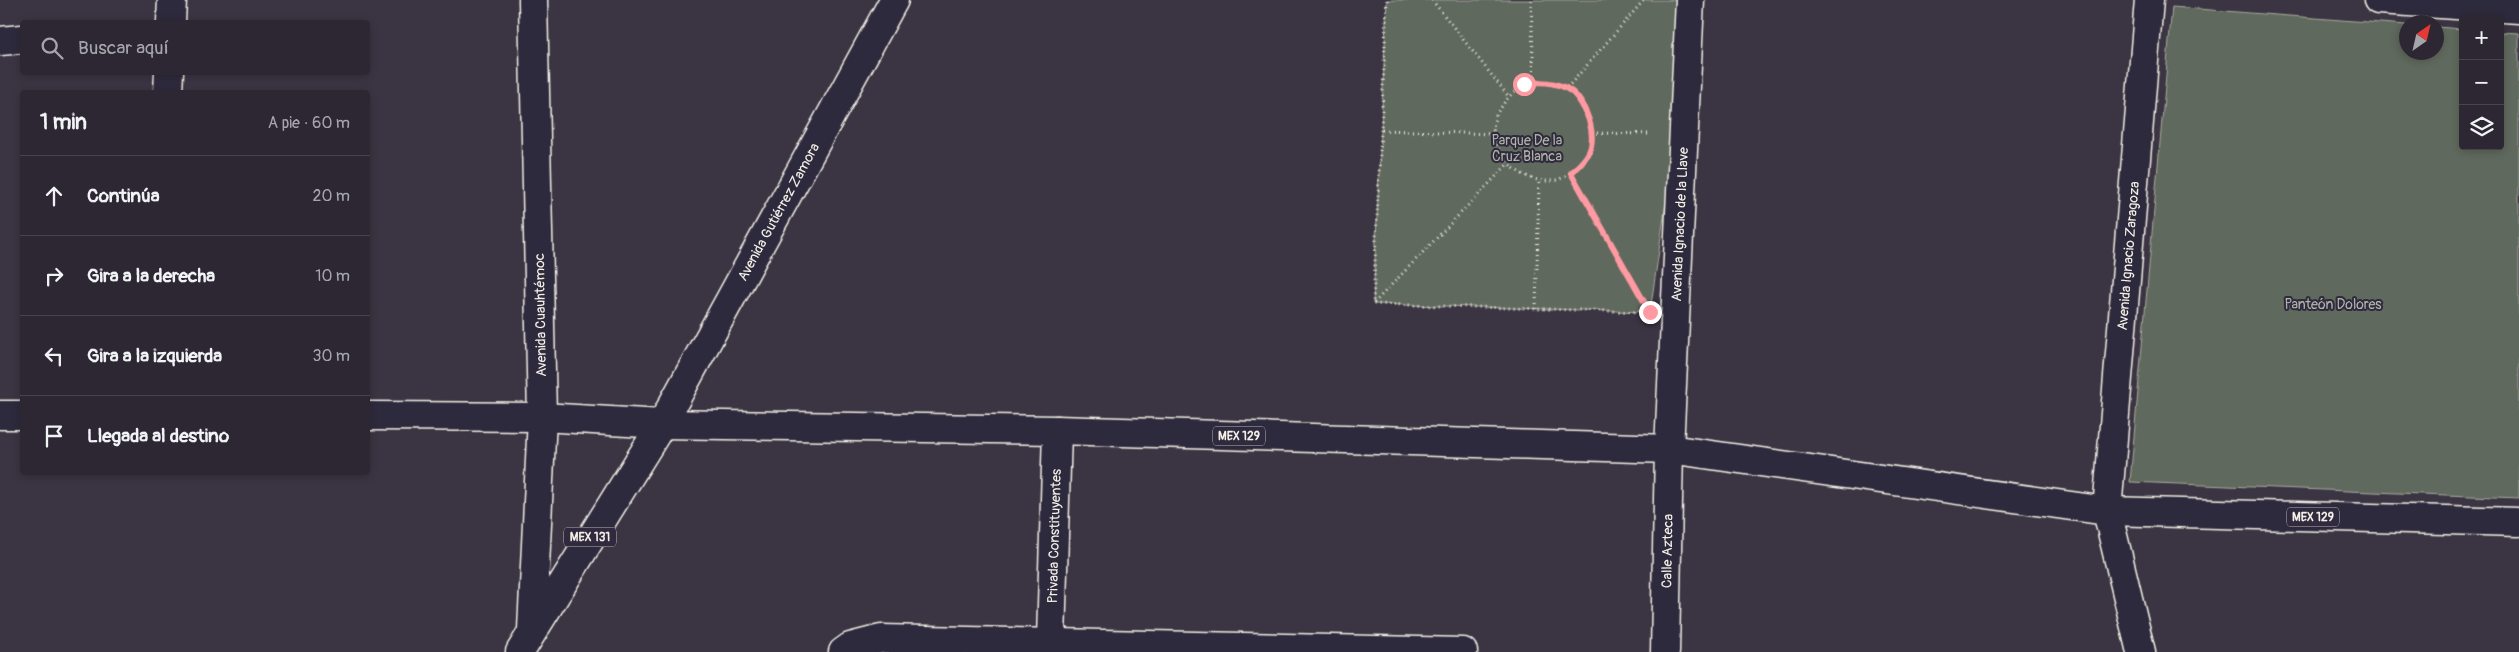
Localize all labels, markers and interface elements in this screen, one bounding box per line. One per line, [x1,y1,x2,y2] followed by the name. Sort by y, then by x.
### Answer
[2399,15,2444,60] north arrow
[2459,15,2504,150] map controls
[2459,15,2504,60] button: +
[20,20,370,75] search box
[38,34,66,62] icon: search
[78,36,169,60] text: Buscar aquí
[2459,60,2504,105] button: −
[1513,73,1536,96] route start
[2459,105,2504,150] button: layers
[40,109,87,136] text: 1 min
[268,113,350,133] text: A pie · 60 m
[1492,132,1562,165] park label: Parque De la Cruz Blanca
[734,140,823,284] street label: Avenida Gutiérrez Zamora
[1668,147,1692,302] street label: Avenida Ignacio de la Llave
[2114,181,2143,331] street label: Avenida Ignacio Zaragoza
[40,182,68,210] icon: ahead
[87,184,160,208] text: Continúa
[312,186,350,206] text: 20 m
[531,253,550,377] street label: Avenida Cuauhtémoc
[40,262,68,290] icon: right
[87,264,215,288] text: Gira a la derecha
[315,266,350,286] text: 10 m
[2284,296,2382,313] park label: Panteón Dolores
[1639,301,1662,324] route end
[40,342,68,370] icon: left
[87,344,222,368] text: Gira a la izquierda
[312,346,350,366] text: 30 m
[40,422,68,450] icon: arrive
[87,424,229,448] text: Llegada al destino
[1213,426,1265,446] road number: MEX 129
[1044,468,1065,604] street label: Privada Constituyentes
[2287,508,2339,526] road number: MEX 129
[1658,514,1677,588] street label: Calle Azteca
[564,528,616,546] road number: MEX 131

